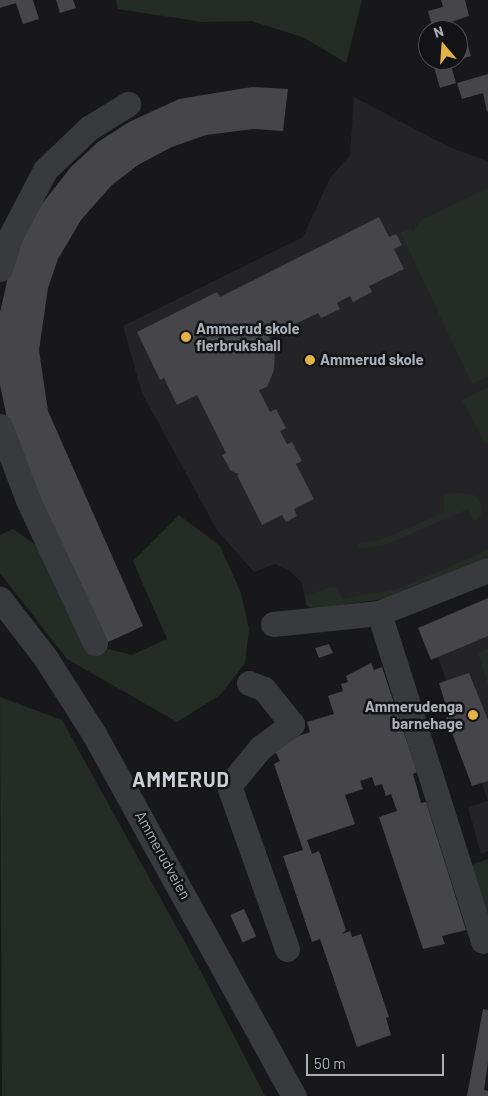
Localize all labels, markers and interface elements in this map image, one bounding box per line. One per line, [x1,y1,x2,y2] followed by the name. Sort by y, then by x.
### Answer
[418,20,468,70] north arrow
[431,22,446,41] text: N
[196,319,300,354] place label: Ammerud skole flerbrukshall
[180,331,192,343] marker: Ammerud skole flerbrukshall
[320,351,424,369] place label: Ammerud skole
[304,354,316,366] marker: Ammerud skole
[365,697,463,732] place label: Ammerudenga barnehage
[467,709,479,721] marker: Ammerudenga barnehage
[131,767,231,791] district label: AMMERUD
[131,808,195,902] street label: Ammerudveien
[308,1044,446,1076] scale bar
[314,1054,346,1072] text: 50 m

